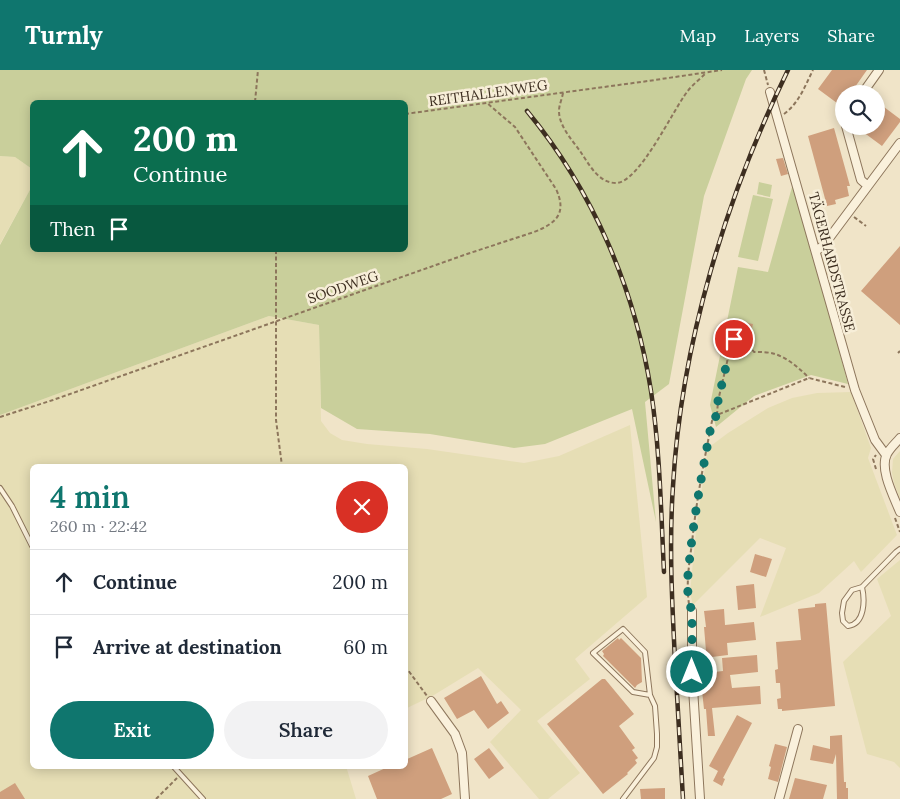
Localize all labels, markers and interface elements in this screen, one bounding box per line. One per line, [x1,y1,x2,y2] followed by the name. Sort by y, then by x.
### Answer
[25,20,103,51] text: Turnly
[680,24,716,47] text: Map
[744,24,799,47] text: Layers
[827,24,875,47] text: Share
[427,76,549,110] street label: REITHALLENWEG
[835,85,885,135] map controls
[835,85,885,135] button: search
[133,116,238,161] text: 200 m
[50,120,115,185] icon: ahead
[133,160,228,188] text: Continue
[805,190,859,334] street label: TÄGERHARDSTRASSE
[105,215,133,243] icon: arrive
[50,217,95,241] text: Then
[305,266,381,307] street label: SOODWEG
[713,318,755,360] pin
[720,325,748,353] icon: arrive
[50,478,130,516] text: 4 min
[336,481,388,533] button: close
[50,516,147,536] text: 260 m · 22:42
[50,568,78,596] icon: ahead
[93,570,177,594] text: Continue
[332,570,388,594] text: 200 m
[50,633,78,661] icon: arrive
[93,635,282,659] text: Arrive at destination
[343,635,388,659] text: 60 m
[665,645,717,697] position arrow
[50,701,214,759] button: Exit
[224,701,388,759] button: Share

